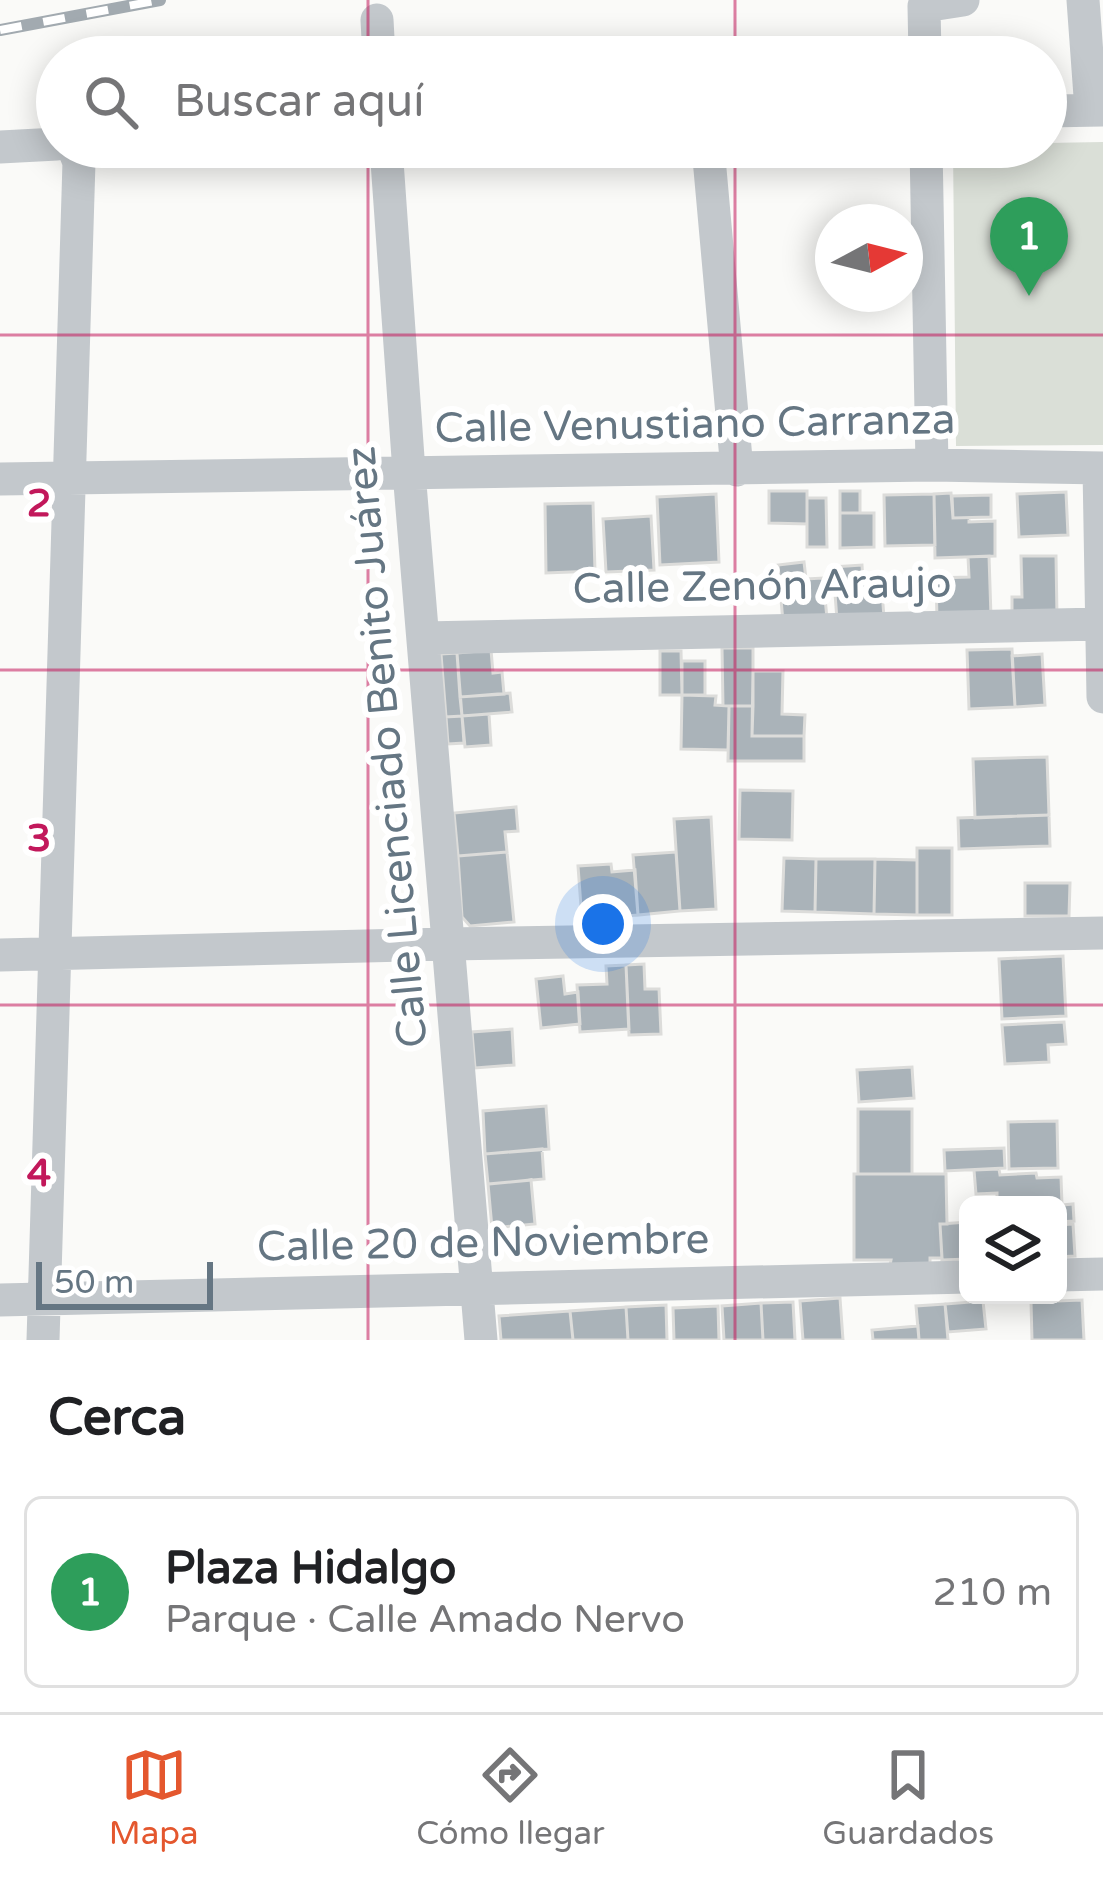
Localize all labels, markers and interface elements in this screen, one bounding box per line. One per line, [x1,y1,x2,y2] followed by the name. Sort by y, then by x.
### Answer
[36,36,1067,168] search box
[78,69,144,135] icon: search
[174,75,424,129] text: Buscar aquí
[990,197,1068,296] pin: 1
[815,204,923,312] north arrow
[434,394,956,454] street label: Calle Venustiano Carranza
[335,444,439,1050] street label: Calle Licenciado Benito Juárez
[27,480,51,527] text: 2
[572,557,952,615] street label: Calle Zenón Araujo
[27,815,51,862] text: 3
[573,894,633,954] your location
[27,1150,51,1197] text: 4
[959,1196,1067,1304] map controls
[959,1196,1067,1304] button: layers
[256,1214,710,1272] street label: Calle 20 de Noviembre
[36,1256,213,1309] scale bar
[54,1263,134,1302] text: 50 m
[48,1387,186,1449] text: Cerca
[165,1542,456,1596] text: Plaza Hidalgo
[78,1569,102,1616] text: 1
[933,1569,1052,1616] text: 210 m
[165,1596,685,1643] text: Parque · Calle Amado Nervo
[109,1742,199,1853] tab: Mapa
[416,1742,605,1853] tab: Cómo llegar
[822,1742,994,1853] tab: Guardados

